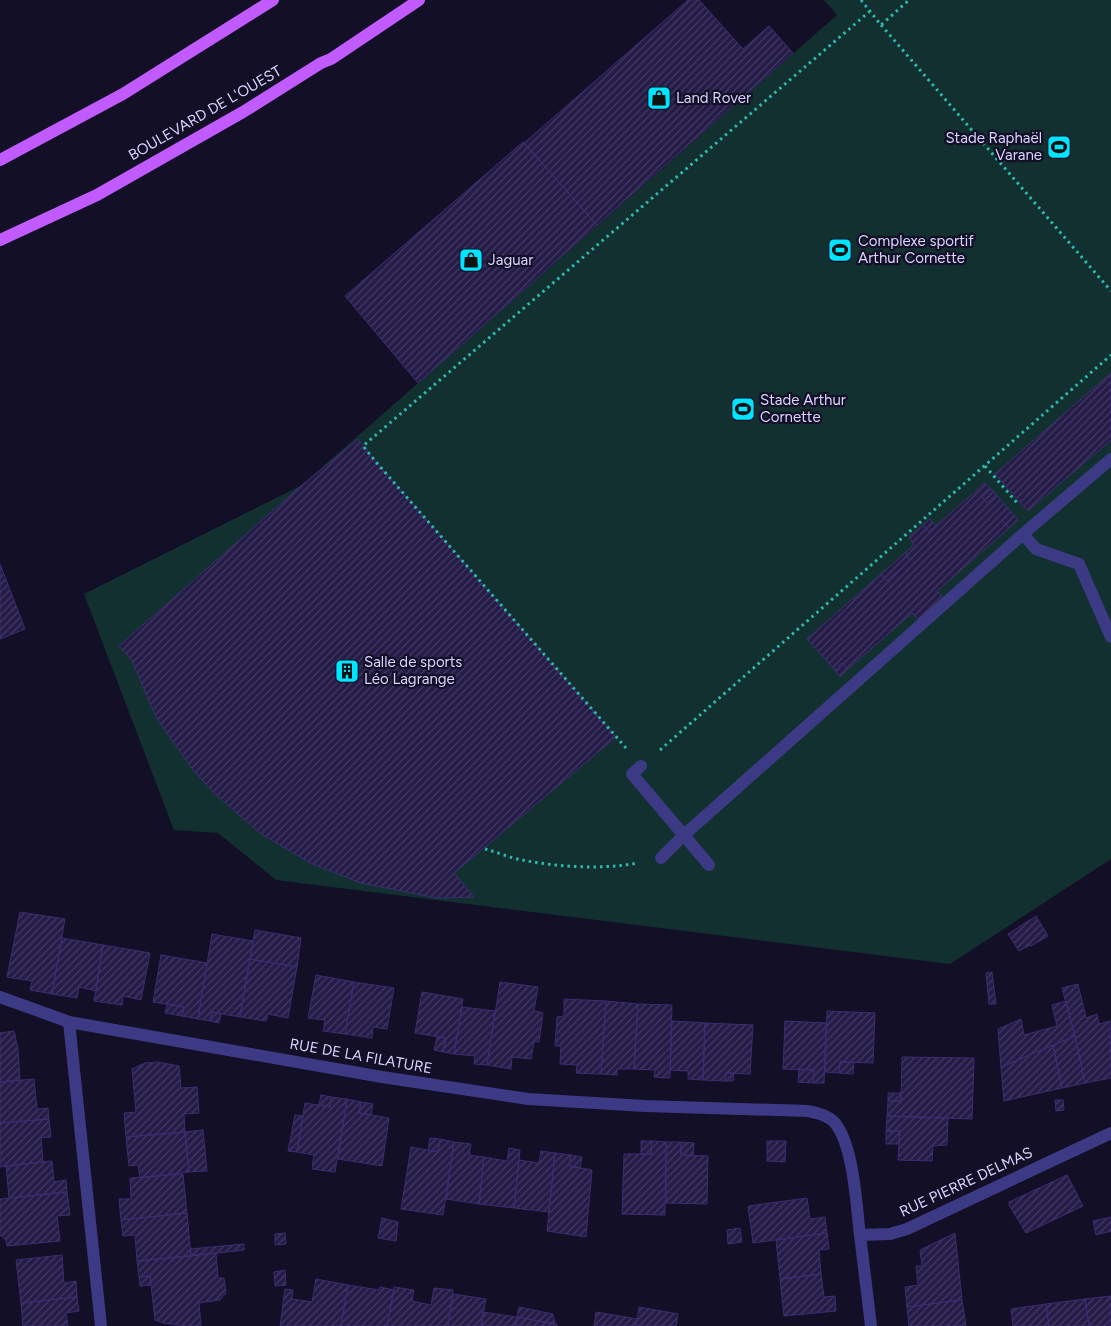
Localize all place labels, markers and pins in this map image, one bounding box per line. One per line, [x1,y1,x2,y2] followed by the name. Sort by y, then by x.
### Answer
[646,85,672,111] shop icon: Land Rover
[676,89,751,107] place label: Land Rover
[945,129,1042,164] place label: Stade Raphaël Varane
[1046,134,1072,160] sports icon: Stade Raphaël Varane
[858,232,974,267] place label: Complexe sportif Arthur Cornette
[827,237,853,263] sports icon: Complexe sportif Arthur Cornette
[458,247,484,273] shop icon: Jaguar
[488,251,533,269] place label: Jaguar
[760,391,846,426] place label: Stade Arthur Cornette
[730,396,756,422] sports icon: Stade Arthur Cornette
[364,653,462,688] place label: Salle de sports Léo Lagrange
[334,658,360,684] building icon: Salle de sports Léo Lagrange

